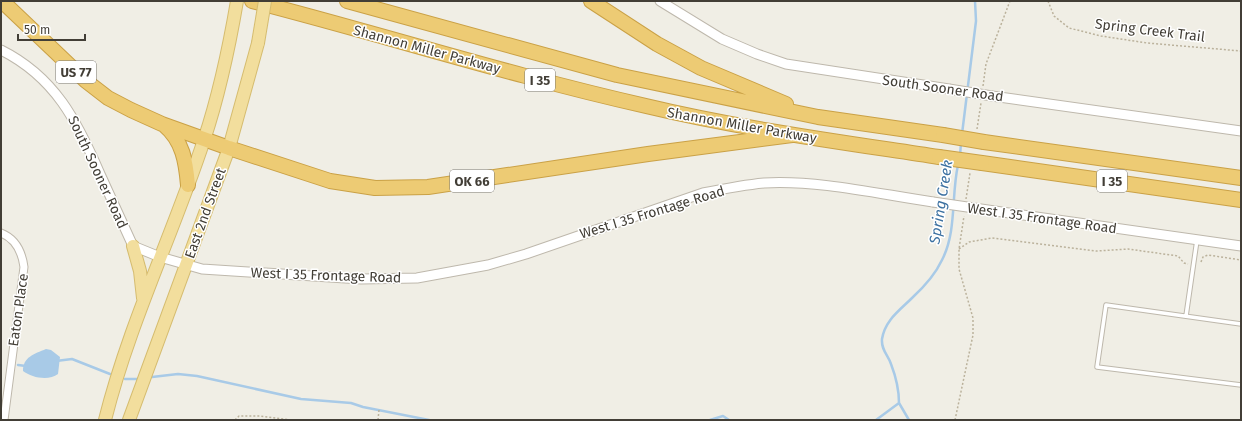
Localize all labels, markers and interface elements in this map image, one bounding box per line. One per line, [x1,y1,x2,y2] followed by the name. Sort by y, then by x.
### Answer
[1094,15,1206,46] street label: Spring Creek Trail
[18,16,85,42] scale bar
[352,22,502,77] street label: Shannon Miller Parkway
[24,23,50,37] text: 50 m
[56,61,96,83] road number: US 77
[525,69,555,91] road number: I 35
[881,72,1005,105] street label: South Sooner Road
[666,104,818,147] street label: Shannon Miller Parkway
[64,113,131,231] street label: South Sooner Road
[925,159,957,246] water label: Spring Creek
[181,165,230,261] street label: East 2nd Street
[450,170,494,192] road number: OK 66
[1097,170,1127,192] road number: I 35
[578,182,727,243] street label: West I 35 Frontage Road
[966,200,1118,237] street label: West I 35 Frontage Road
[250,264,402,287] street label: West I 35 Frontage Road
[5,272,32,348] street label: Eaton Place

